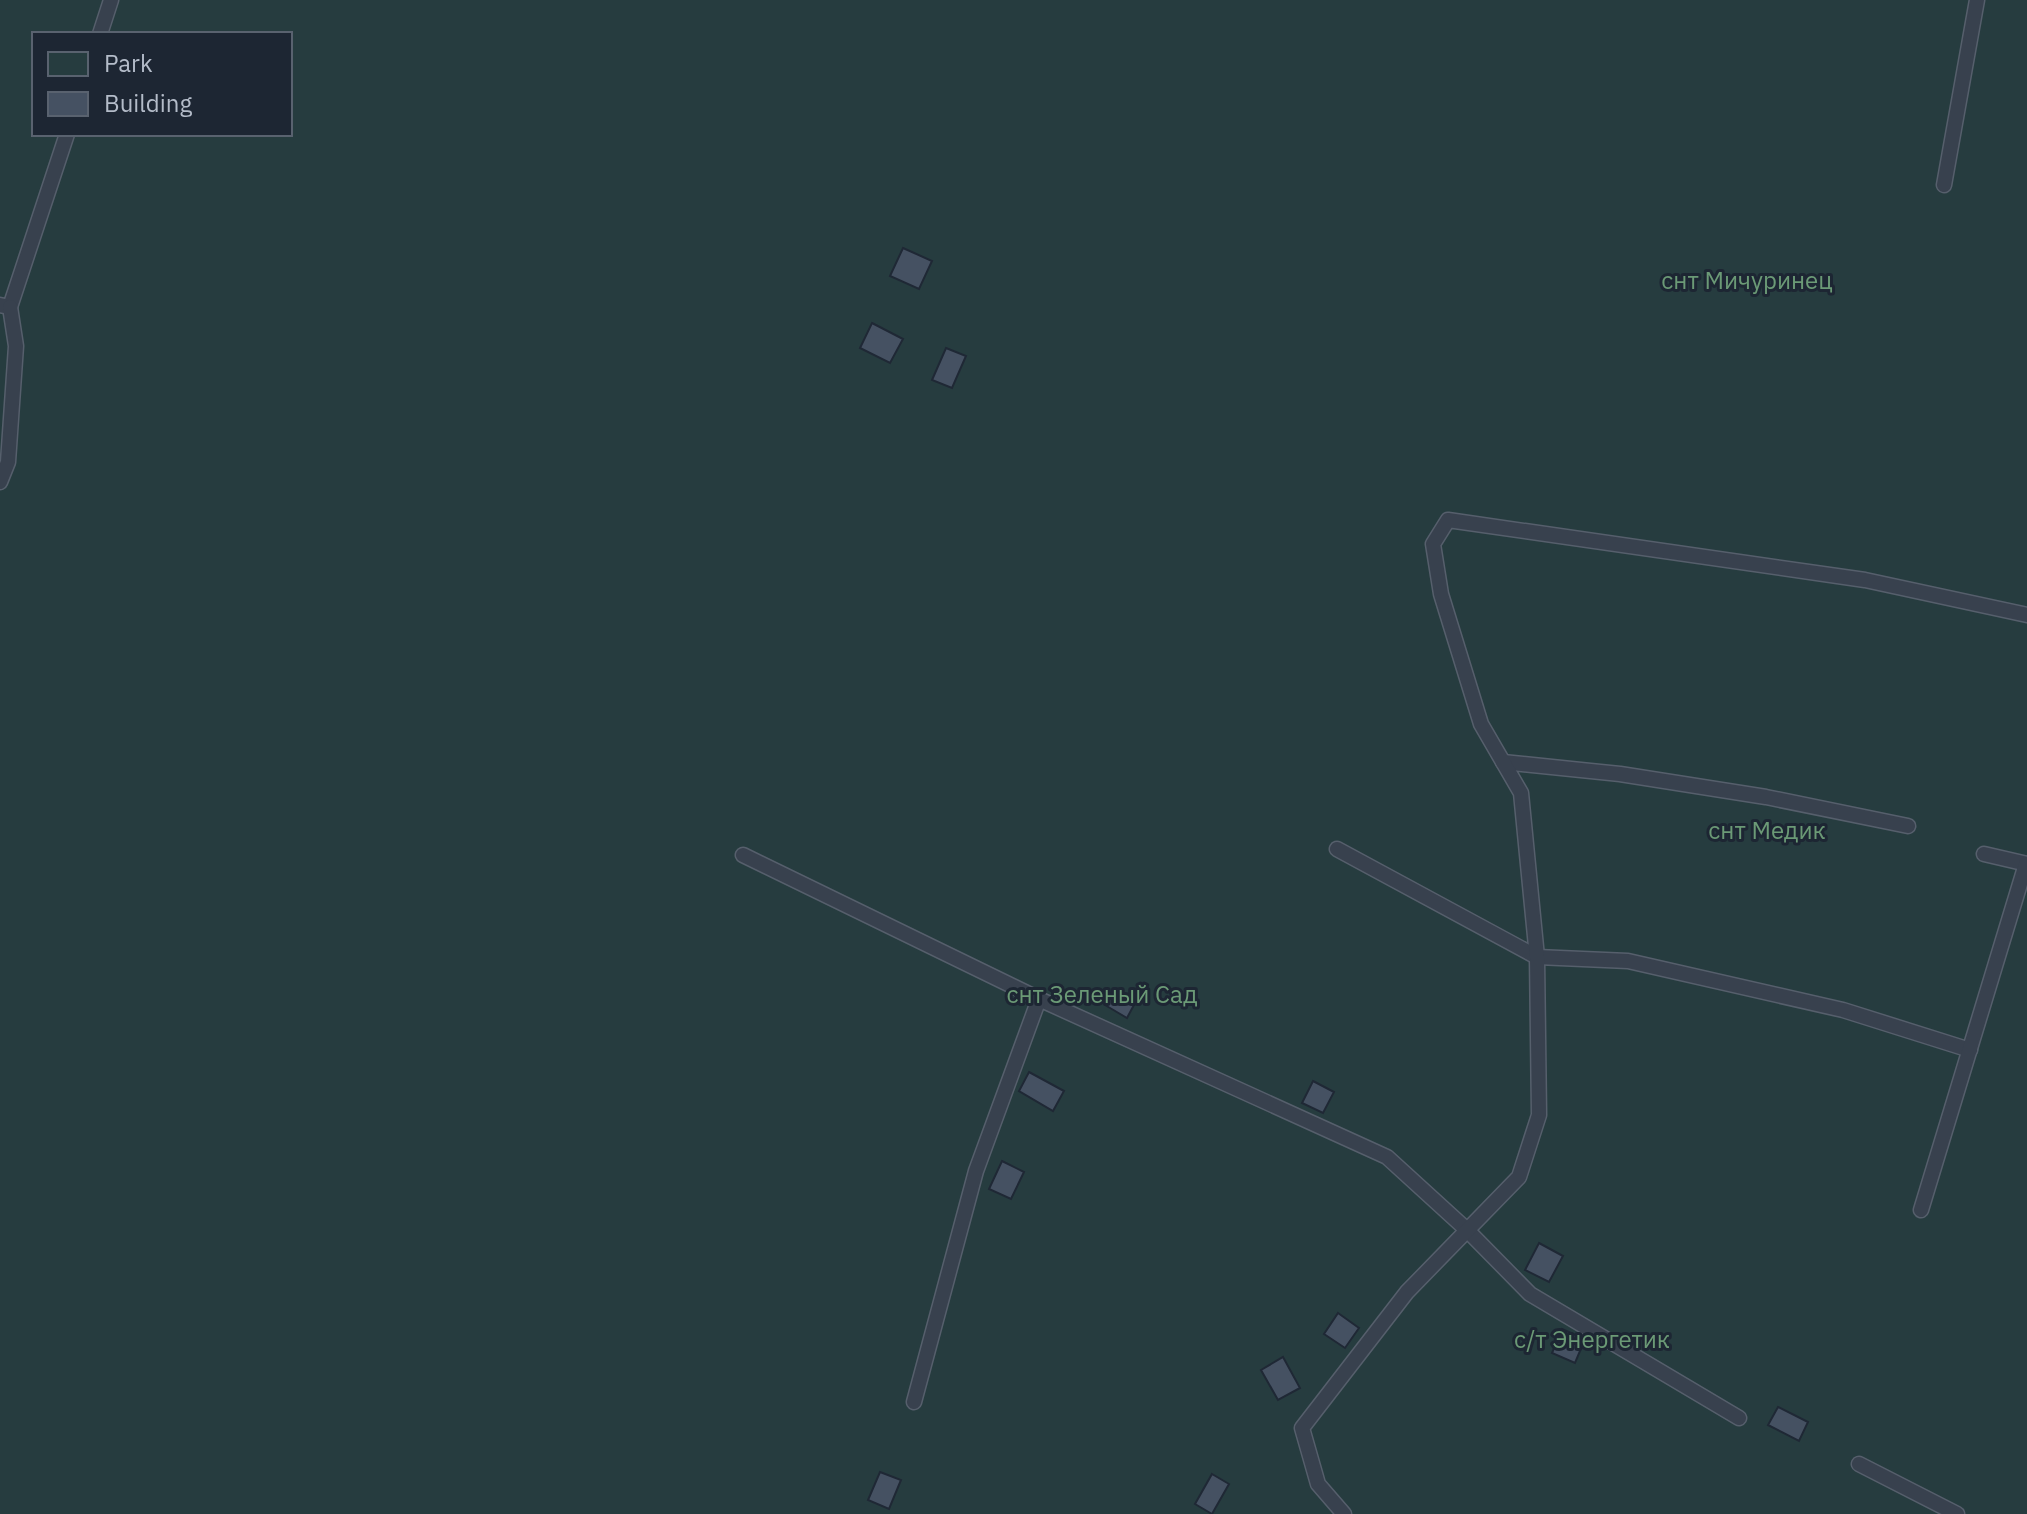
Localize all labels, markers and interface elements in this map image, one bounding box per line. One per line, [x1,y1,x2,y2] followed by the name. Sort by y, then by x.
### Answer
[32,32,292,136] legend
[104,47,153,79] text: Park
[104,87,192,119] text: Building
[1661,264,1833,296] park label: снт Мичуринец
[1708,814,1826,846] park label: снт Медик
[1006,978,1198,1010] park label: снт Зеленый Сад
[1514,1323,1670,1355] park label: с/т Энергетик

